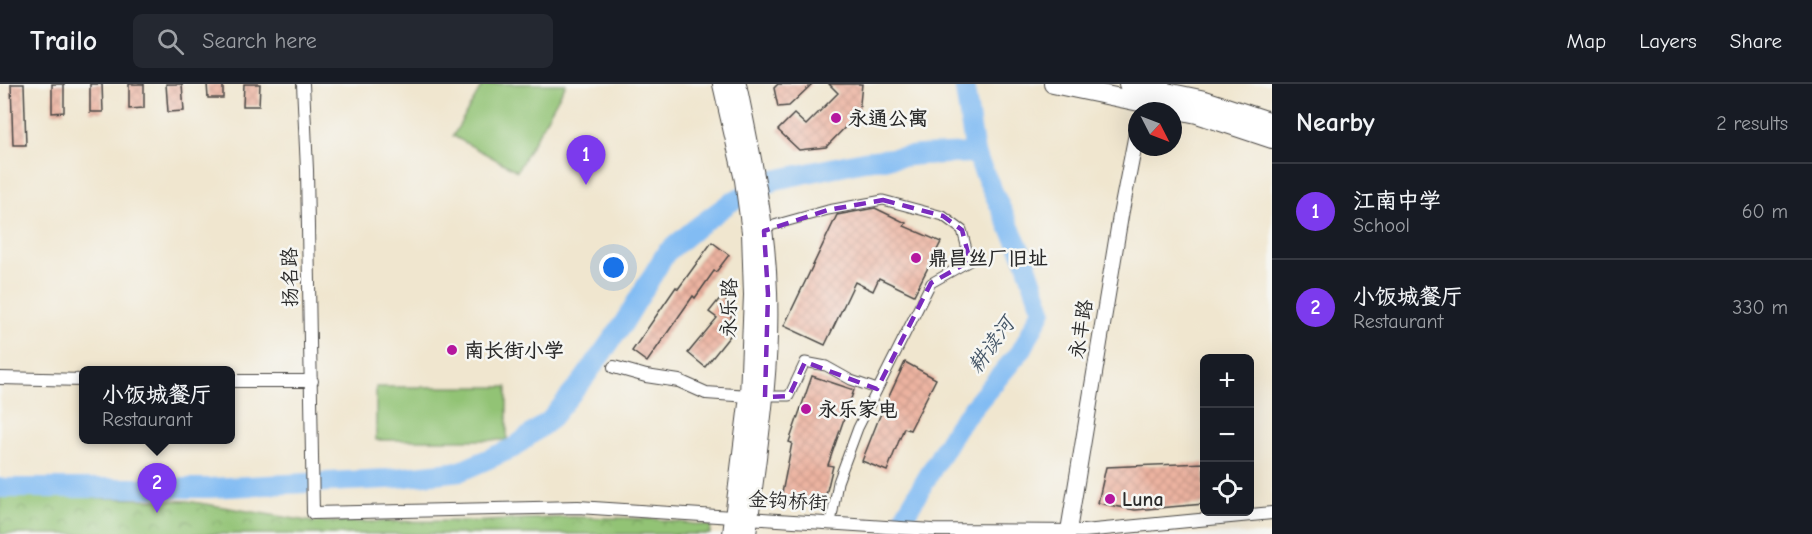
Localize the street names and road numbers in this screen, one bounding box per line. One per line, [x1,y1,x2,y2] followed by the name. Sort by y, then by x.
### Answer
[278,246,302,307] street label: 扬名路
[717,277,741,338] street label: 永乐路
[1065,297,1097,360] street label: 永丰路
[747,487,829,515] street label: 金钩桥街

